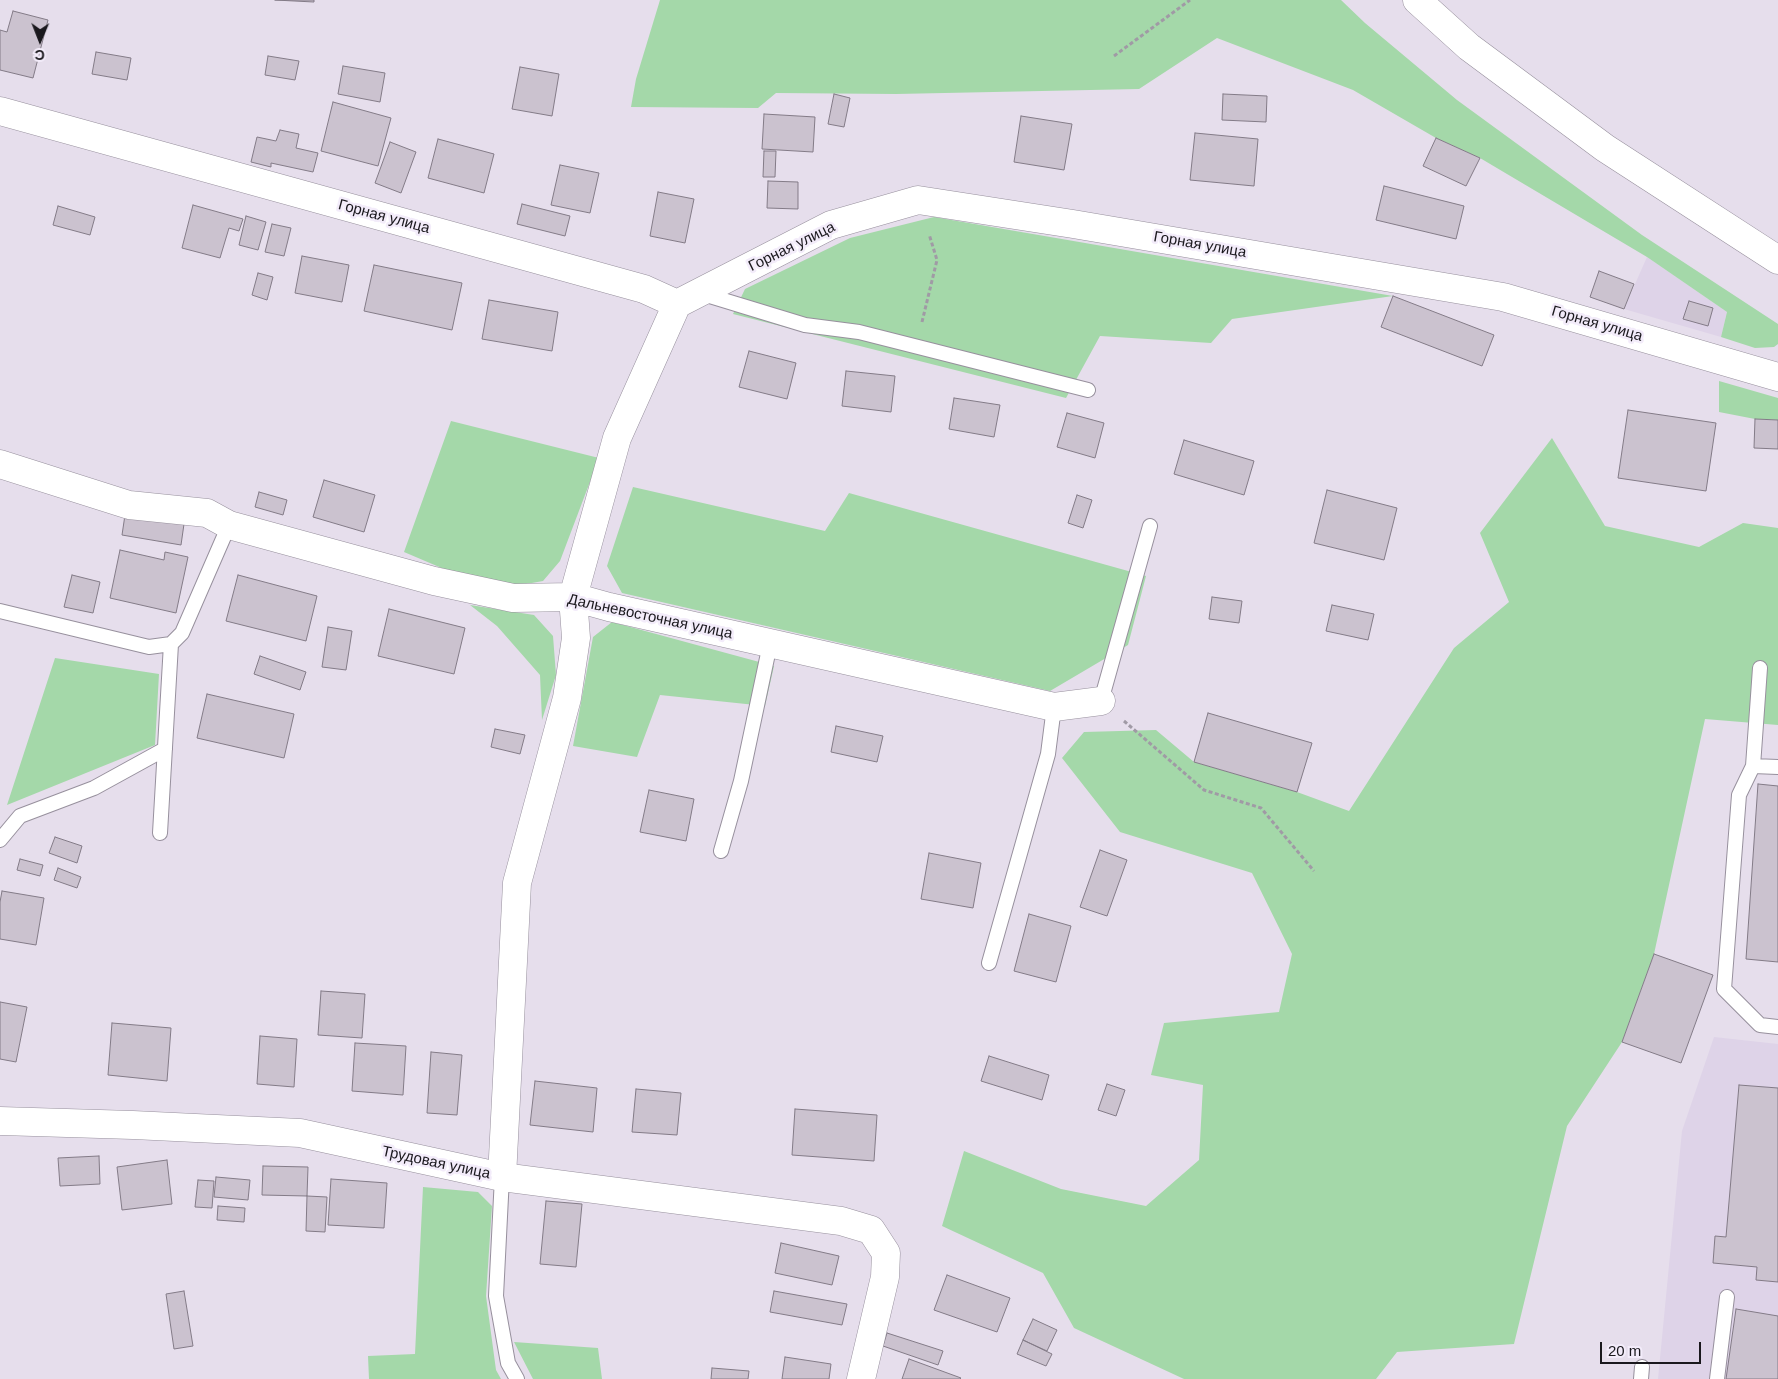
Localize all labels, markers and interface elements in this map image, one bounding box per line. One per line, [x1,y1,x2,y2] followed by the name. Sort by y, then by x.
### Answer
[15,15,65,65] north arrow
[35,47,45,63] text: С
[336,196,432,238] street label: Горная улица
[746,218,838,276] street label: Горная улица
[1152,228,1248,262] street label: Горная улица
[1549,302,1645,346] street label: Горная улица
[566,591,734,643] street label: Дальневосточная улица
[380,1143,492,1183] street label: Трудовая улица
[1603,1332,1704,1364] scale bar
[1608,1342,1641,1359] text: 20 m

